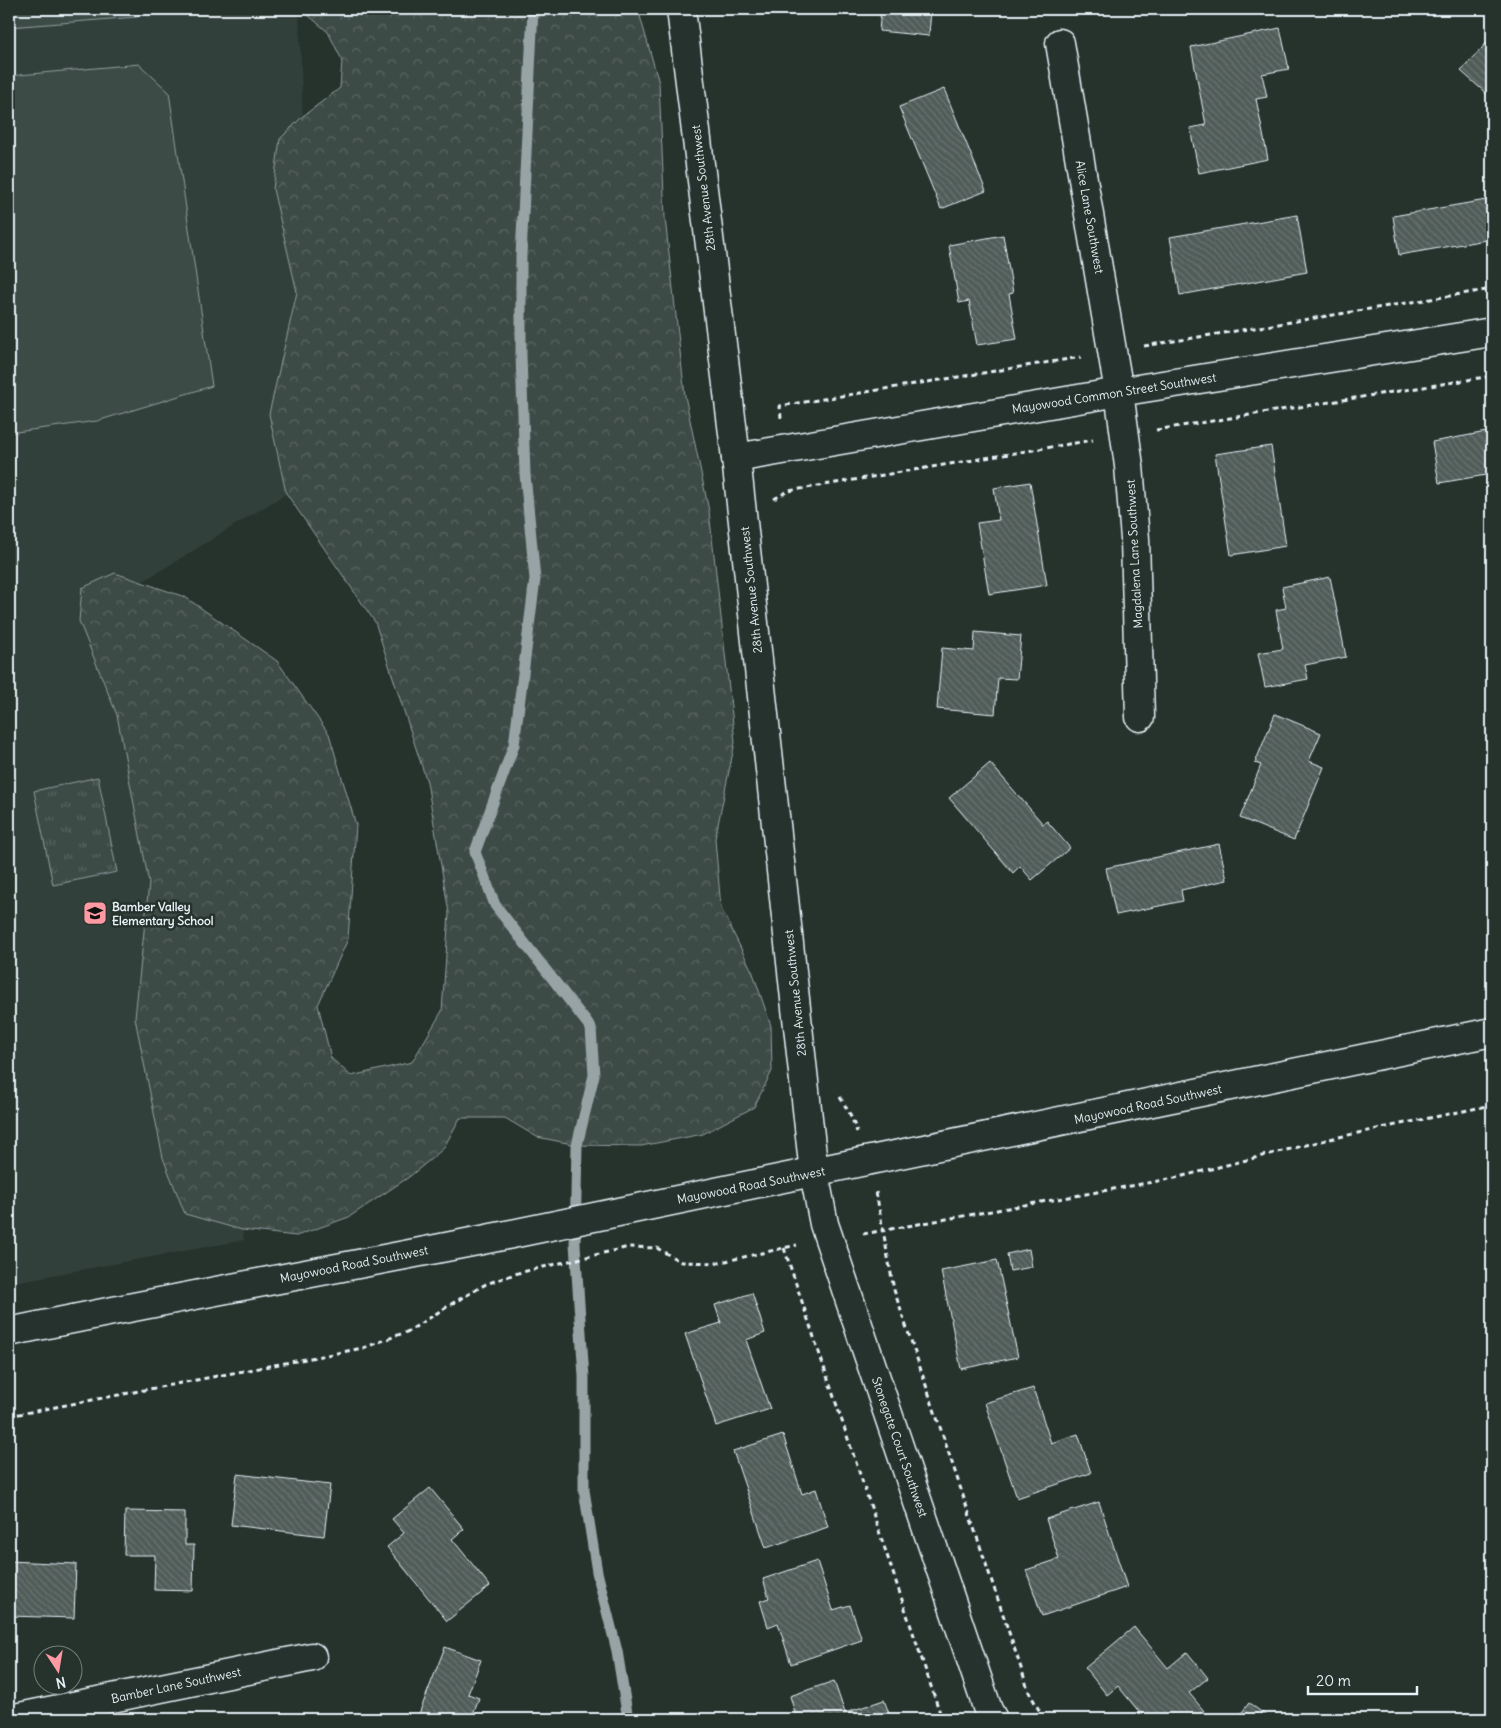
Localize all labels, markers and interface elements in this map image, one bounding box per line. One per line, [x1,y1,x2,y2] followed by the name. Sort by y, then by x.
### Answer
[688,124,718,252] street label: 28th Avenue Southwest
[1073,159,1107,275] street label: Alice Lane Southwest
[1011,369,1217,417] street label: Mayowood Common Street Southwest
[1123,479,1145,629] street label: Magdalena Lane Southwest
[737,526,765,654] street label: 28th Avenue Southwest
[112,899,214,929] place label: Bamber Valley Elementary School
[82,900,108,926] school or university icon: Bamber Valley Elementary School
[781,929,809,1057] street label: 28th Avenue Southwest
[1073,1081,1223,1127] street label: Mayowood Road Southwest
[676,1163,826,1207] street label: Mayowood Road Southwest
[279,1242,429,1286] street label: Mayowood Road Southwest
[869,1375,931,1519] street label: Stonegate Court Southwest
[32,1646,82,1696] north arrow
[1308,1663,1417,1695] scale bar
[110,1664,242,1706] street label: Bamber Lane Southwest
[1316,1671,1351,1690] text: 20 m
[54,1673,67,1693] text: N

